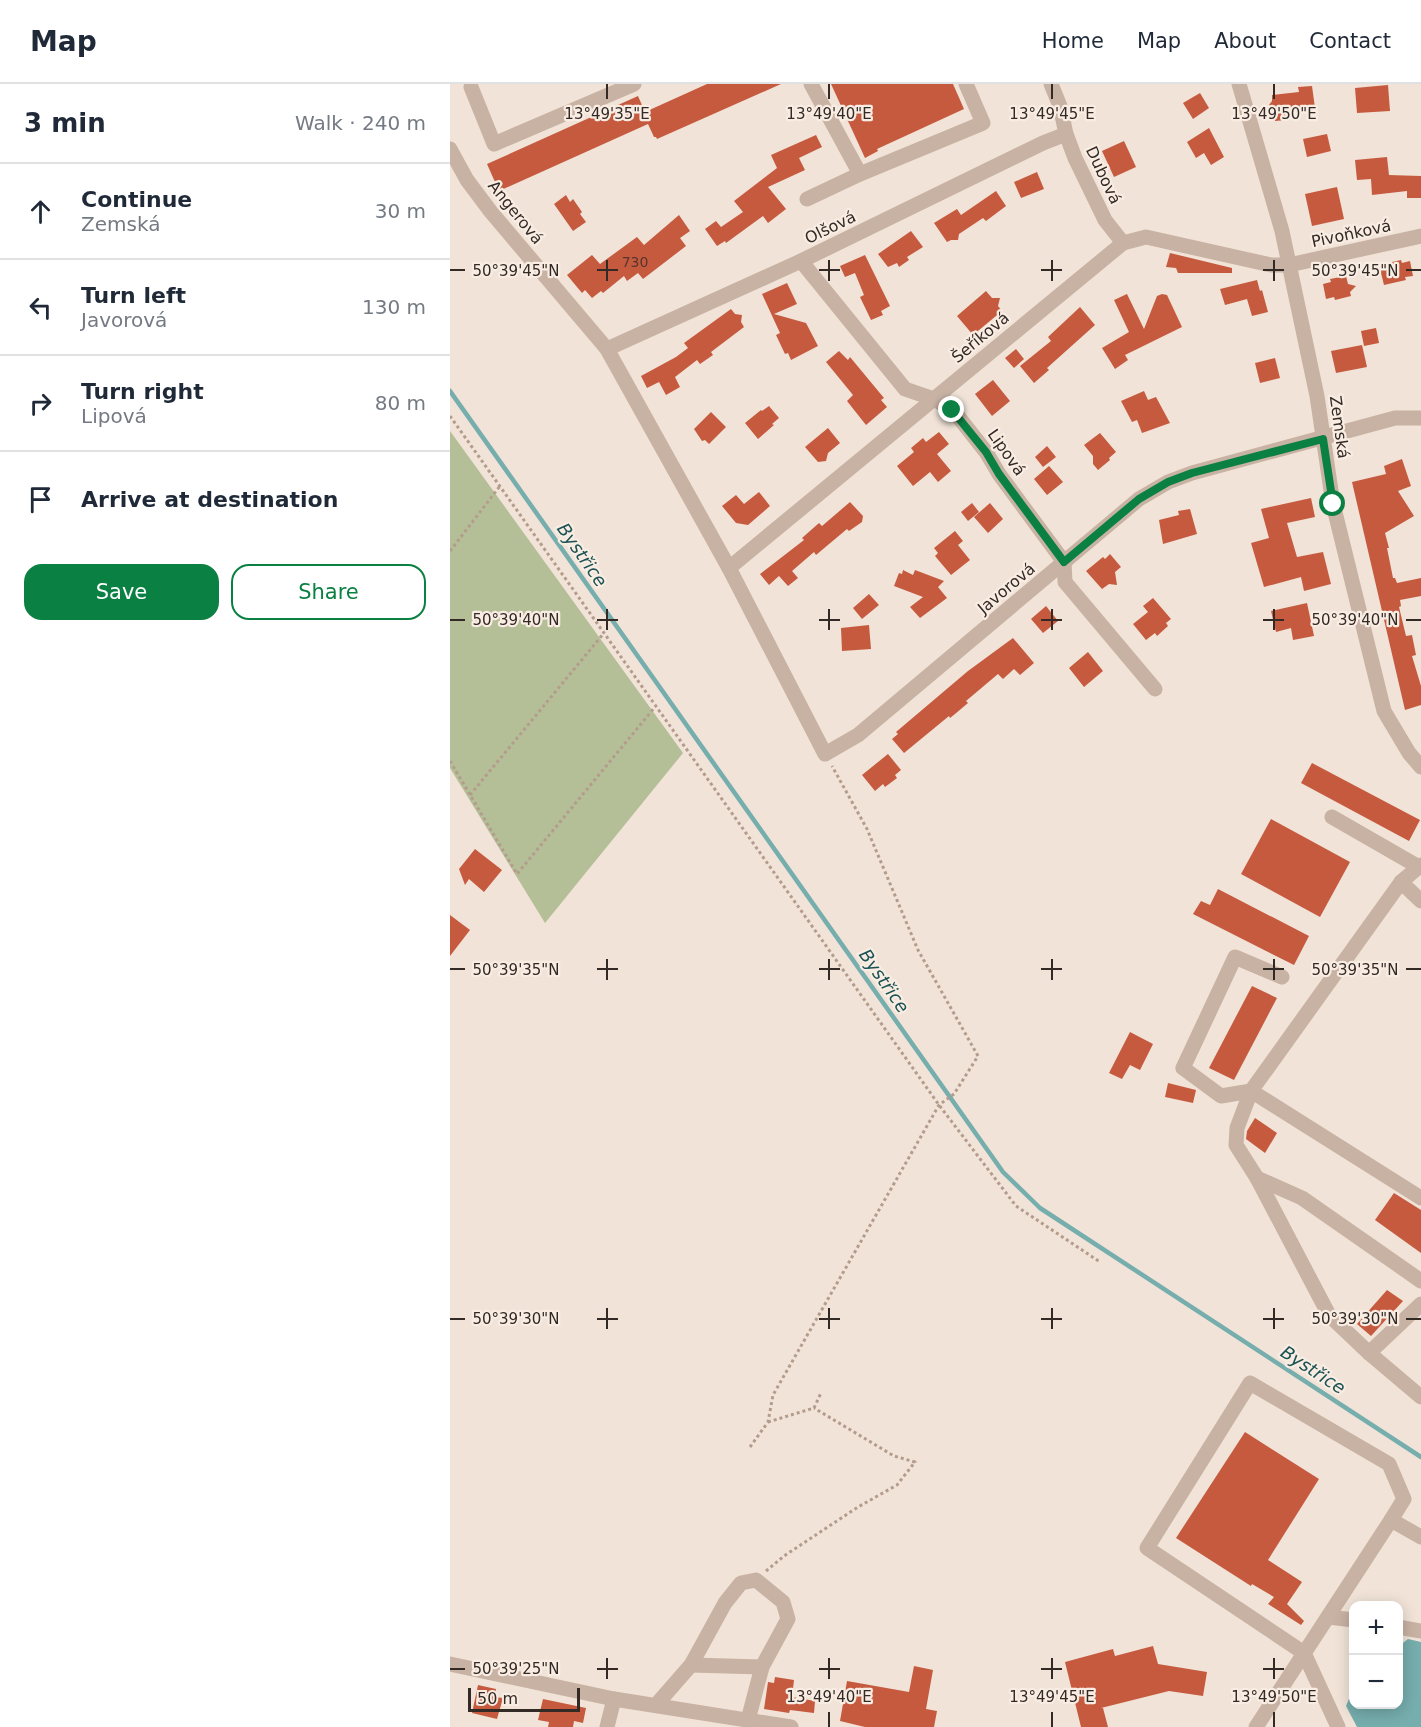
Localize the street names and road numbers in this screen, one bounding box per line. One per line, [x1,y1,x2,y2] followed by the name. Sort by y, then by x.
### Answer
[1082,143,1125,207] street label: Dubová
[484,177,547,248] street label: Angerová
[802,207,859,248] street label: Olšová
[1310,216,1393,251] street label: Pivoňková
[948,308,1013,367] street label: Šeříková
[1326,394,1353,460] street label: Zemská
[984,425,1029,479] street label: Lipová
[973,559,1039,619] street label: Javorová

